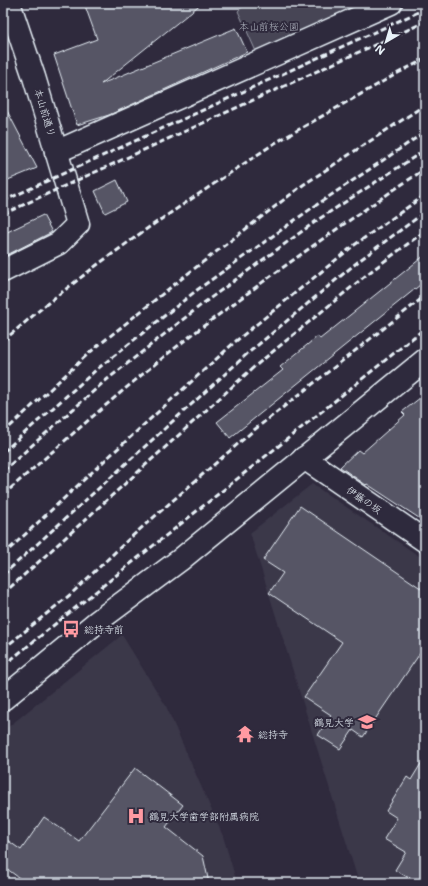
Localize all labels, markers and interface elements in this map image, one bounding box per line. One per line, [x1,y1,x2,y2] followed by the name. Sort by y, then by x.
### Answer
[239,20,299,33] park label: 本山前桜公園
[366,22,406,62] north arrow
[372,41,388,58] text: N
[31,87,59,139] street label: 本山前通り
[344,483,384,517] street label: 伊藤の坂
[61,619,81,639] bus stop icon: 総持寺前
[84,623,124,636] place label: 総持寺前
[357,712,377,732] school or university icon: 鶴見大学
[314,716,354,729] place label: 鶴見大学
[235,724,255,744] temple icon: 総持寺
[258,728,288,741] place label: 総持寺
[126,806,146,826] hospital icon: 鶴見大学歯学部附属病院
[149,810,259,823] place label: 鶴見大学歯学部附属病院

